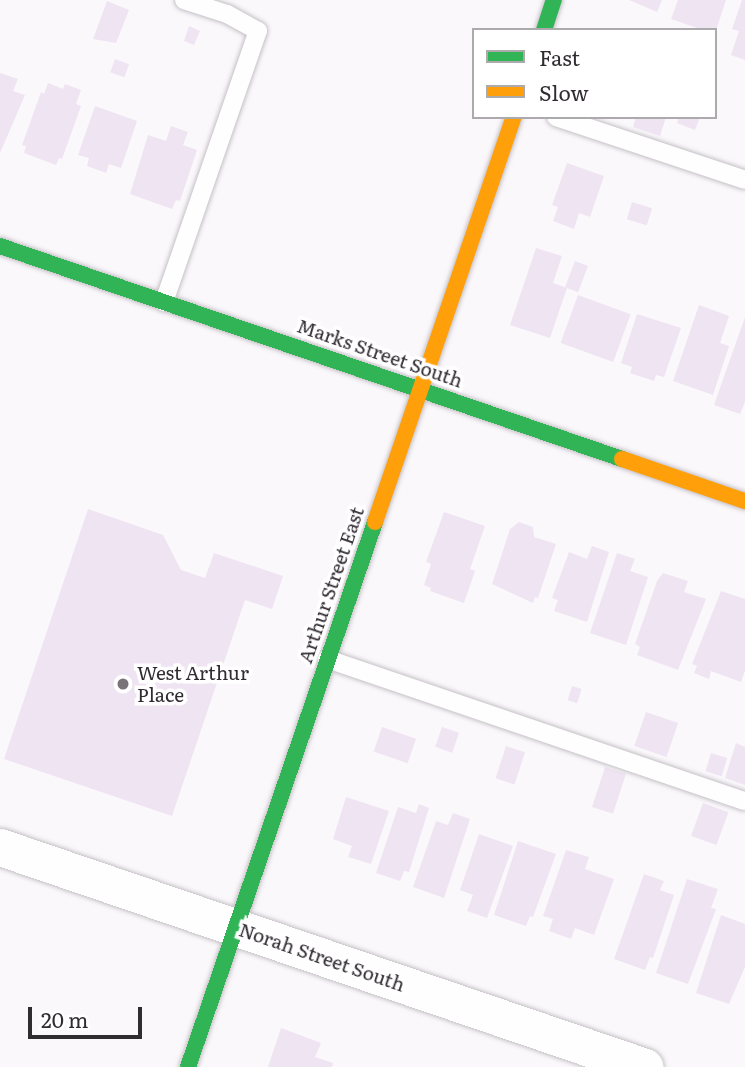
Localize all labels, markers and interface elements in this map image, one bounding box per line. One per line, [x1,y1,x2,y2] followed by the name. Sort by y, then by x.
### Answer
[472,28,717,119] legend
[539,41,580,72] text: Fast
[539,76,589,107] text: Slow
[294,314,466,392] street label: Marks Street South
[294,504,368,666] street label: Arthur Street East
[137,662,249,706] place label: West Arthur Place
[115,676,131,692] marker: West Arthur Place
[236,918,408,996] street label: Norah Street South
[32,993,145,1038] scale bar
[41,1003,88,1034] text: 20 m

